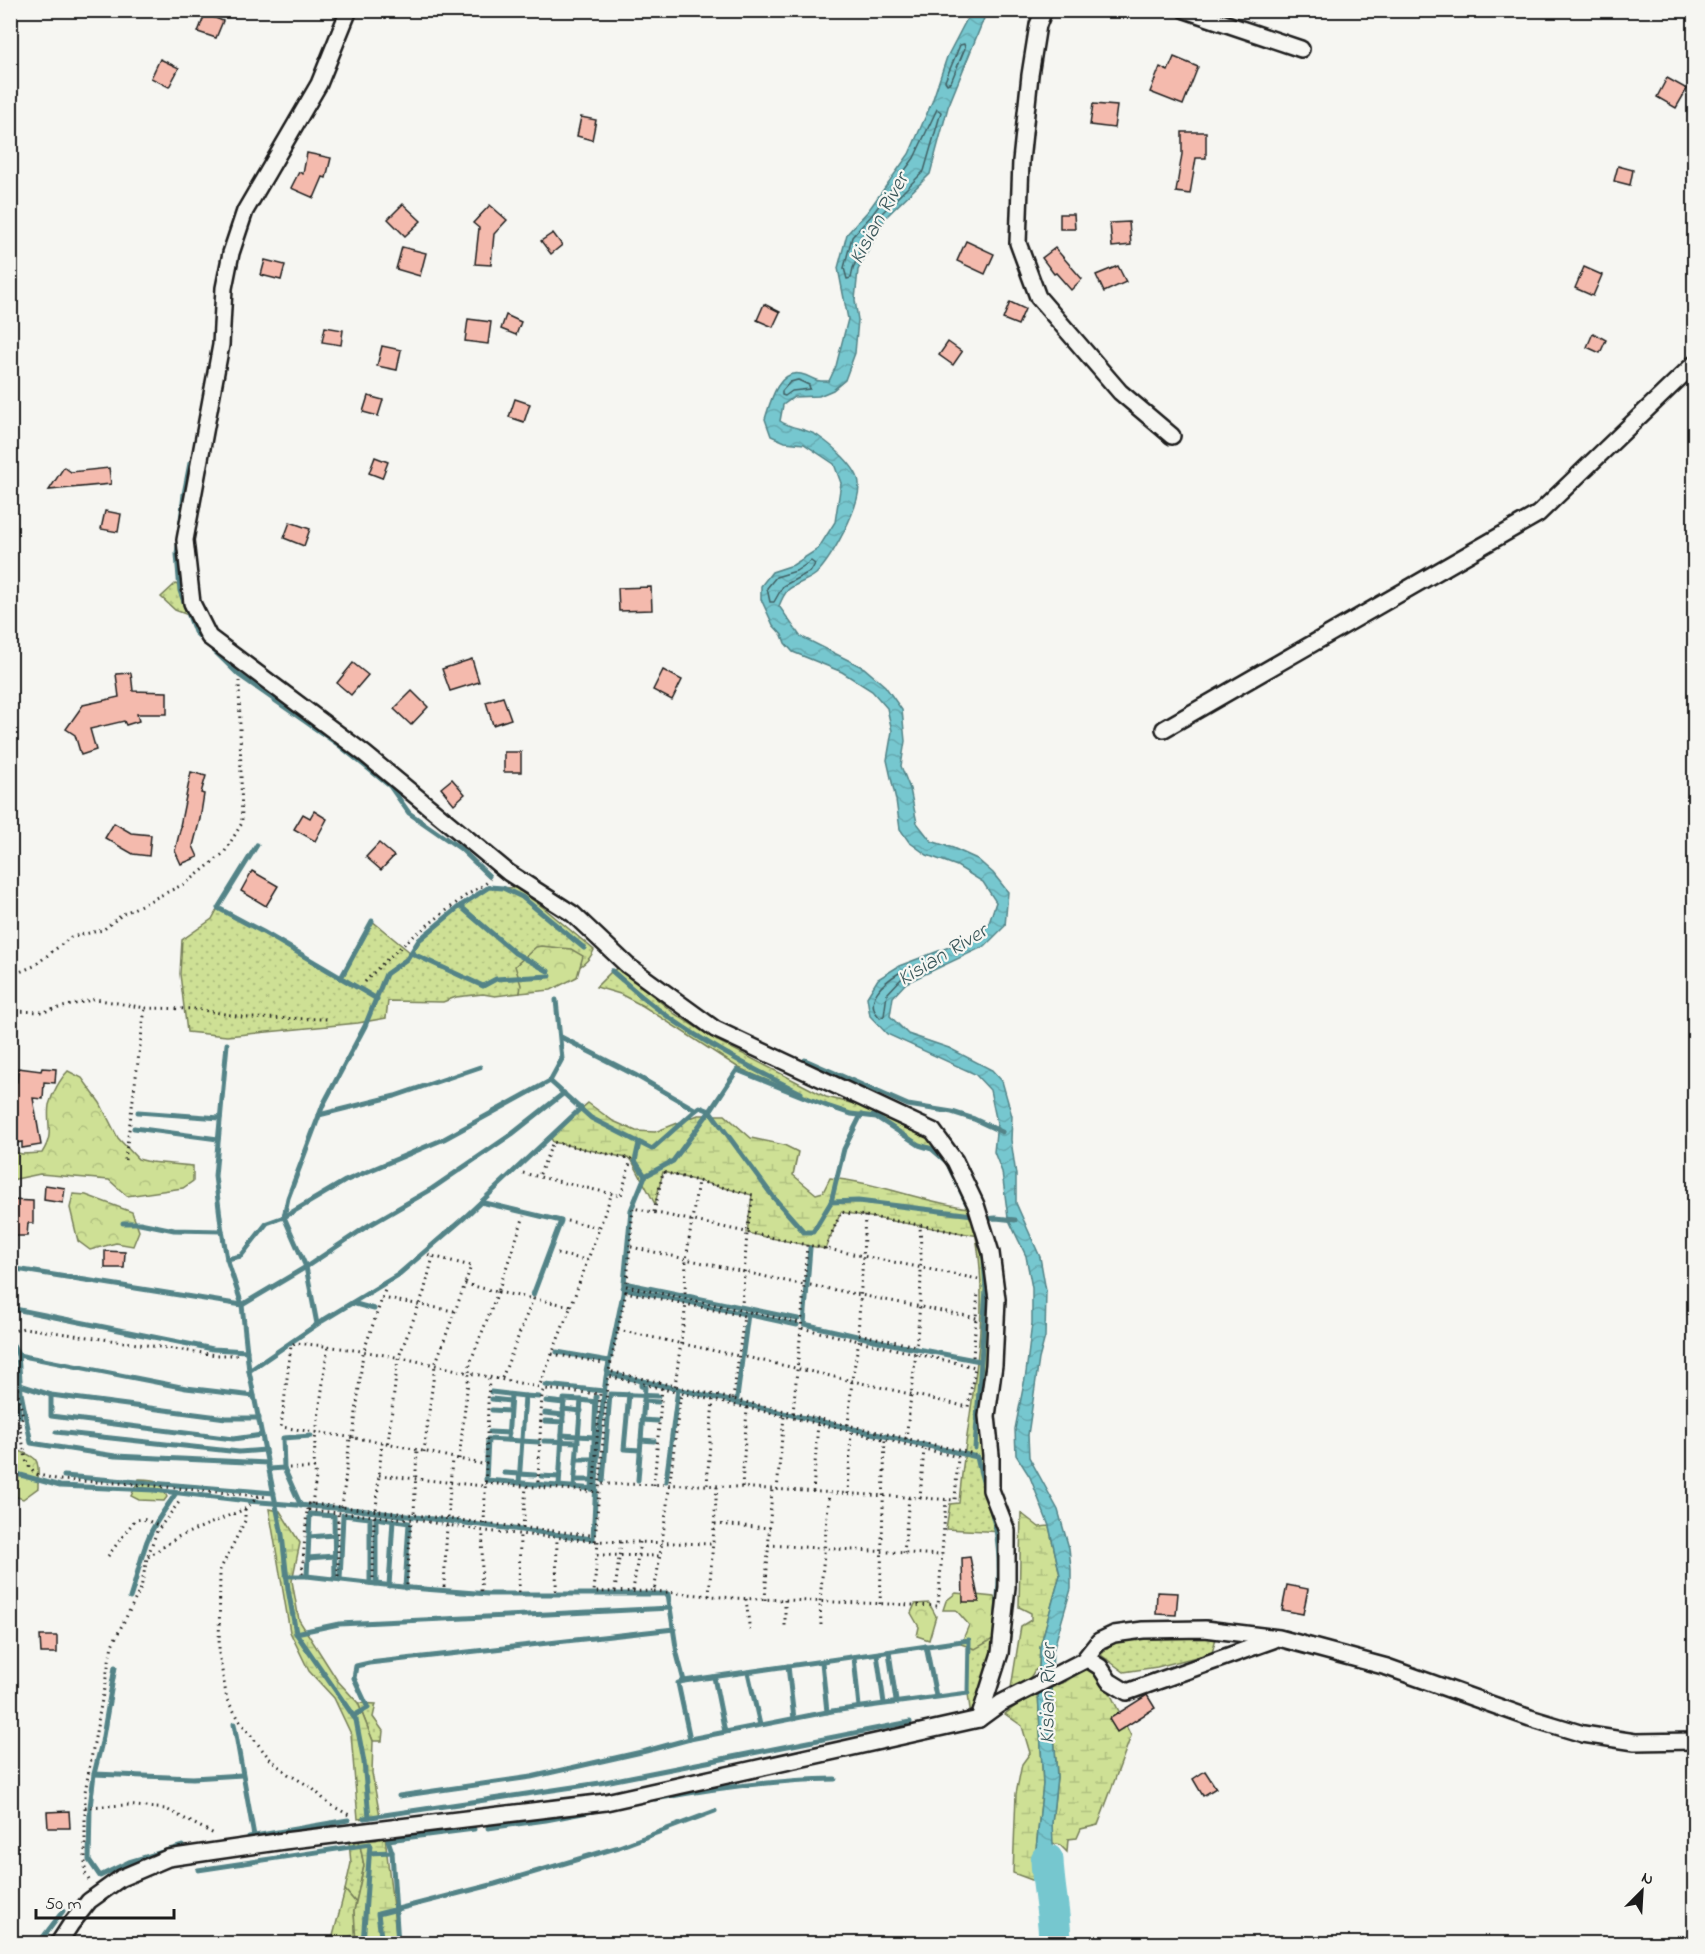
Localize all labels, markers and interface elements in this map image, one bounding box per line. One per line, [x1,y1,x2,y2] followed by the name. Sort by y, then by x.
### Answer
[842,165,920,270] water label: Kisian River
[892,915,997,995] water label: Kisian River
[1032,1641,1066,1744] water label: Kisian River
[1612,1861,1672,1921] north arrow
[1637,1866,1657,1892] text: N
[36,1882,174,1920] scale bar
[45,1892,82,1918] text: 50 m

